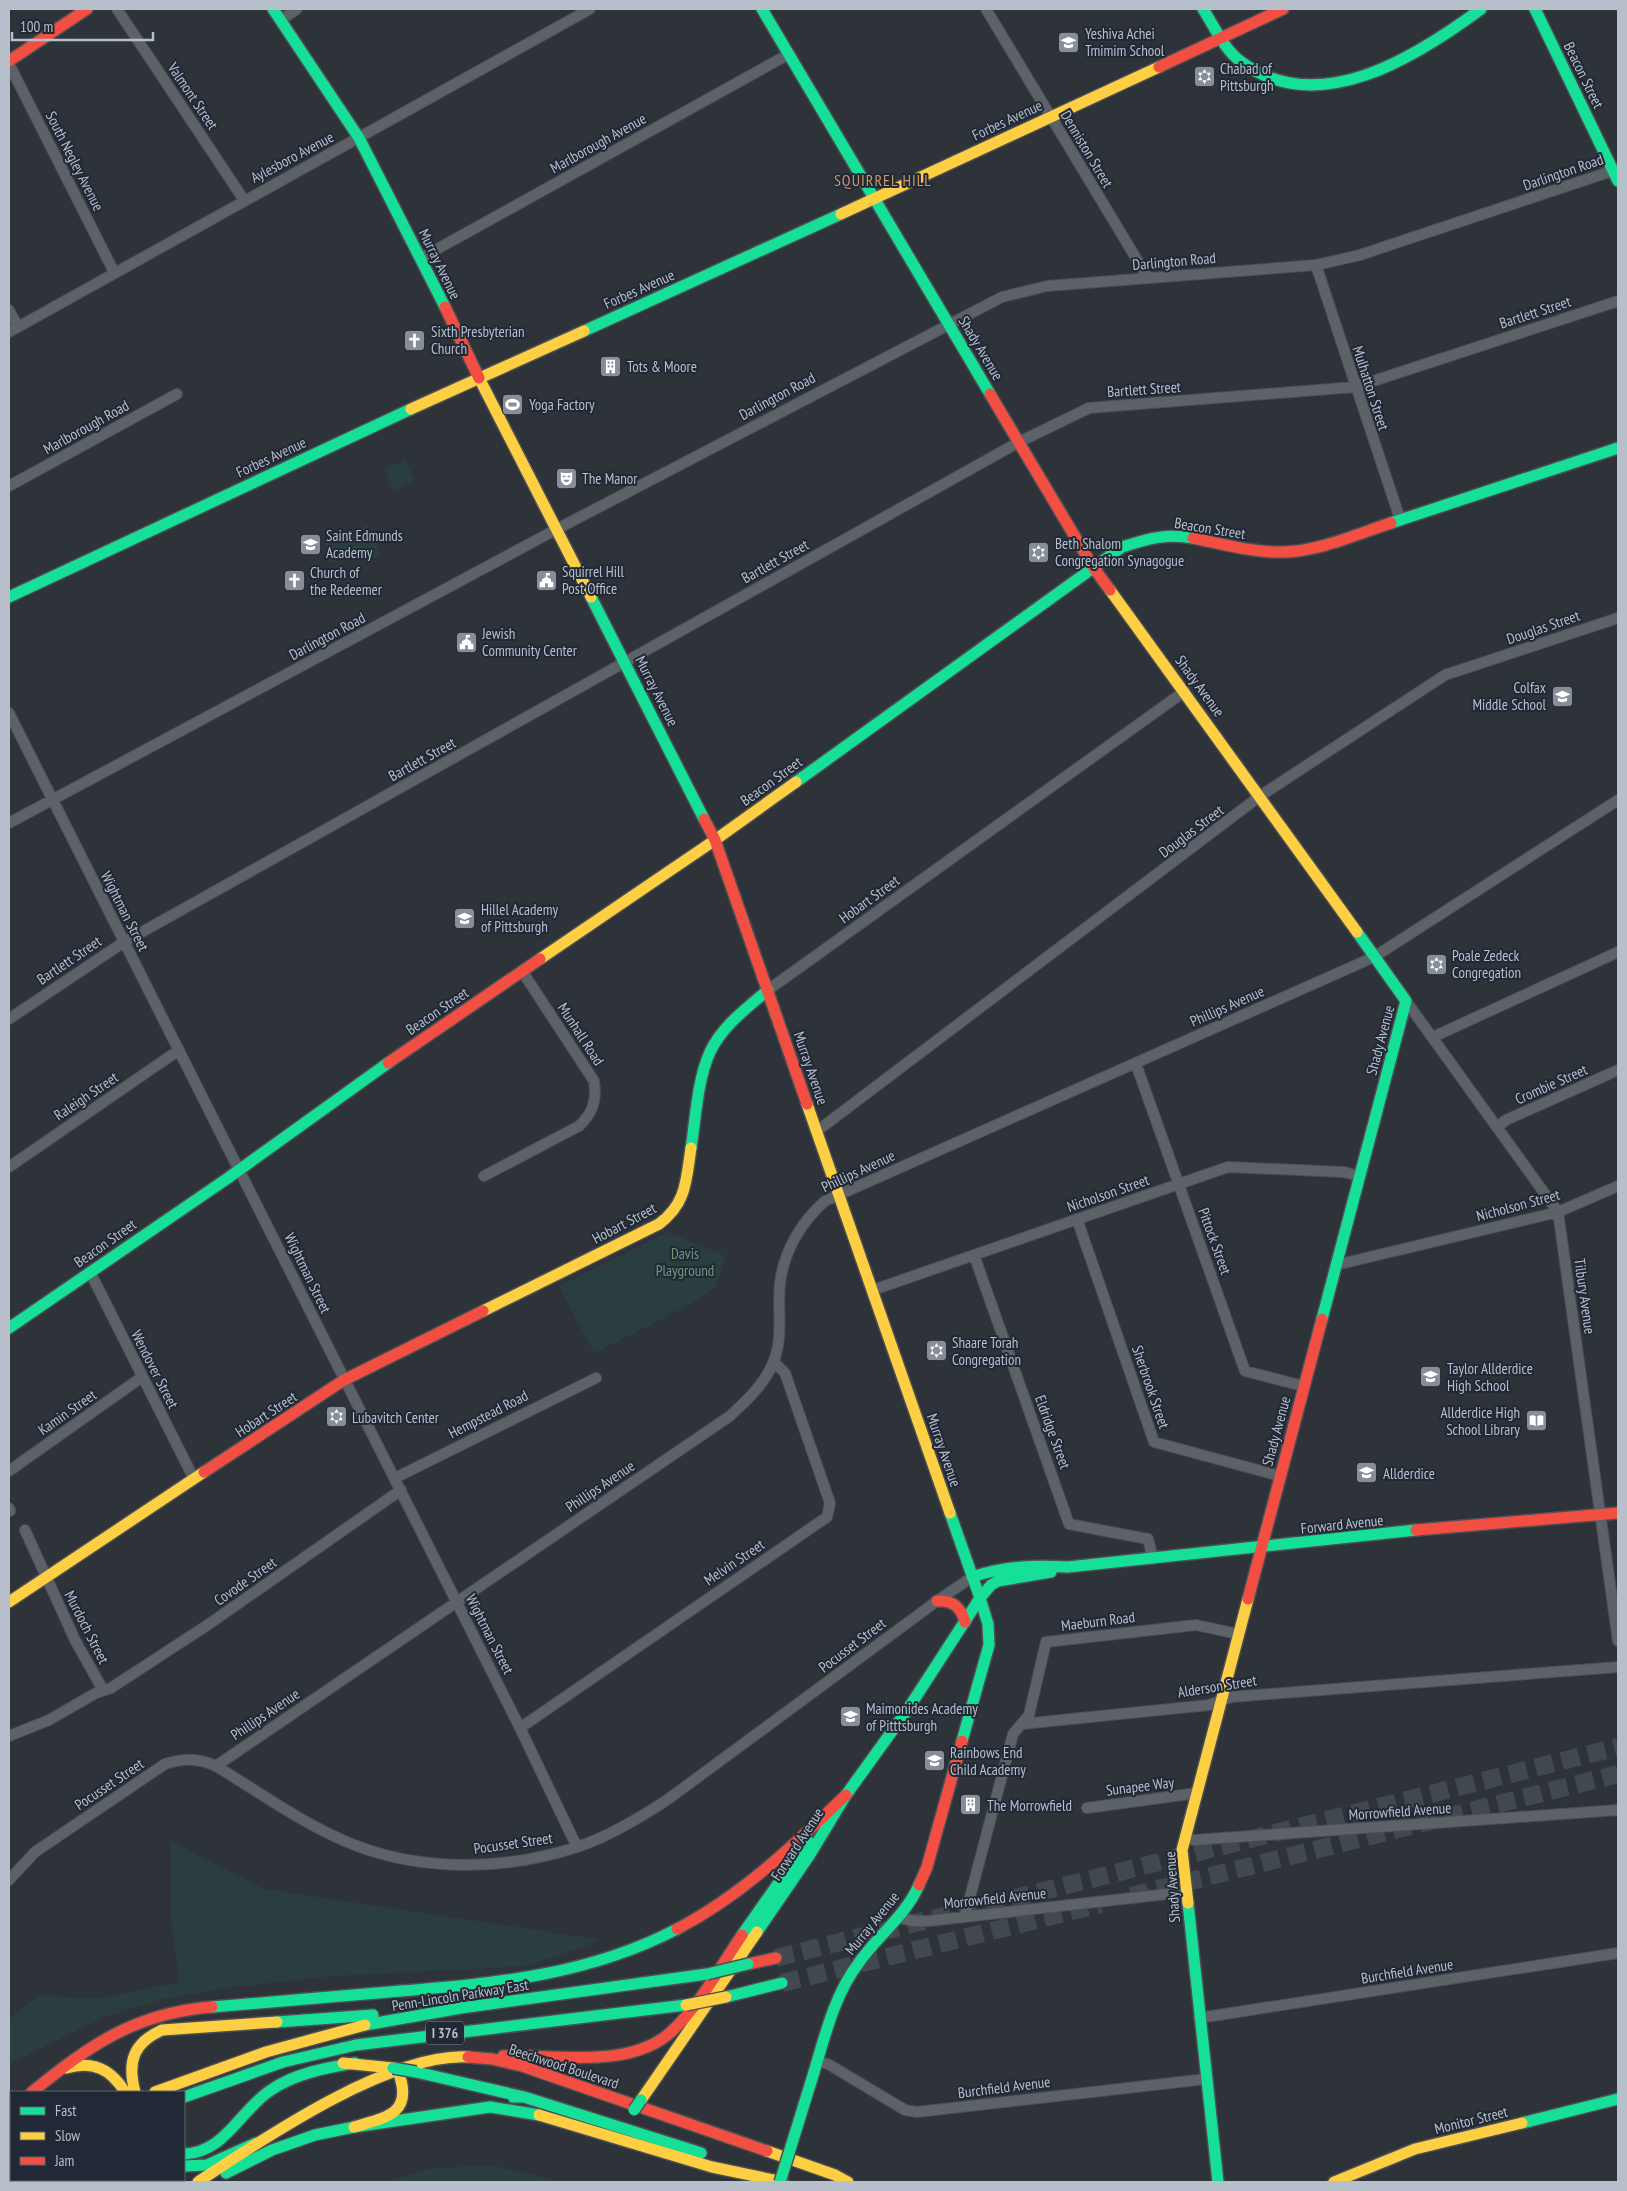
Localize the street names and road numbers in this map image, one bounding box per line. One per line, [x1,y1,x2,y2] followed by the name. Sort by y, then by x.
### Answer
[1560,39,1608,111] street label: Beacon Street
[163,58,222,133] street label: Valmont Street
[969,95,1045,145] street label: Forbes Avenue
[1056,107,1118,191] street label: Denniston Street
[42,108,108,214] street label: South Negley Avenue
[547,109,649,177] street label: Marlborough Avenue
[247,127,337,187] street label: Aylesboro Avenue
[1520,149,1606,195] street label: Darlington Road
[415,226,465,302] street label: Murray Avenue
[1132,248,1216,274] street label: Darlington Road
[601,265,677,313] street label: Forbes Avenue
[1497,292,1573,332] street label: Bartlett Street
[954,312,1008,384] street label: Shady Avenue
[1348,343,1394,433] street label: Mulhatton Street
[736,368,818,424] street label: Darlington Road
[1107,377,1181,401] street label: Bartlett Street
[40,396,132,458] street label: Marlborough Road
[233,432,309,482] street label: Forbes Avenue
[1173,513,1247,543] street label: Beacon Street
[738,535,812,587] street label: Bartlett Street
[1504,606,1582,648] street label: Douglas Street
[286,608,368,664] street label: Darlington Road
[1171,652,1229,720] street label: Shady Avenue
[631,653,683,729] street label: Murray Avenue
[385,733,459,785] street label: Bartlett Street
[736,752,806,810] street label: Beacon Street
[1155,801,1227,861] street label: Douglas Street
[97,868,153,954] street label: Wightman Street
[835,871,903,927] street label: Hobart Street
[33,931,105,989] street label: Bartlett Street
[1187,981,1267,1031] street label: Phillips Avenue
[402,983,472,1039] street label: Beacon Street
[554,999,608,1069] street label: Munhall Road
[1362,1003,1398,1077] street label: Shady Avenue
[790,1029,832,1107] street label: Murray Avenue
[1512,1060,1590,1108] street label: Crombie Street
[50,1068,122,1124] street label: Raleigh Street
[818,1146,898,1196] street label: Phillips Avenue
[1064,1170,1152,1216] street label: Nicholson Street
[1474,1185,1562,1225] street label: Nicholson Street
[589,1198,659,1248] street label: Hobart Street
[1194,1205,1236,1277] street label: Pittock Street
[70,1215,140,1271] street label: Beacon Street
[280,1230,336,1316] street label: Wightman Street
[1570,1257,1600,1335] street label: Tilbury Avenue
[127,1327,183,1411] street label: Wendover Street
[1128,1343,1174,1431] street label: Sherbrook Street
[34,1385,100,1439] street label: Kamin Street
[445,1386,531,1442] street label: Hempstead Road
[232,1387,300,1441] street label: Hobart Street
[1031,1392,1075,1472] street label: Eldridge Street
[1258,1394,1294,1468] street label: Shady Avenue
[923,1411,965,1489] street label: Murray Avenue
[562,1456,638,1516] street label: Phillips Avenue
[1300,1510,1384,1538] street label: Forward Avenue
[700,1535,768,1589] street label: Melvin Street
[210,1553,280,1609] street label: Covode Street
[61,1587,113,1667] street label: Murdoch Street
[462,1591,518,1677] street label: Wightman Street
[1060,1607,1136,1635] street label: Maeburn Road
[815,1614,889,1676] street label: Pocusset Street
[1176,1670,1258,1702] street label: Alderson Street
[227,1684,303,1744] street label: Phillips Avenue
[71,1754,147,1814] street label: Pocusset Street
[1105,1772,1175,1800] street label: Sunapee Way
[1348,1798,1452,1824] street label: Morrowfield Avenue
[766,1804,828,1884] street label: Forward Avenue
[472,1828,554,1858] street label: Pocusset Street
[1160,1851,1184,1923] street label: Shady Avenue
[943,1883,1047,1913] street label: Morrowfield Avenue
[841,1887,903,1959] street label: Murray Avenue
[1360,1954,1454,1988] street label: Burchfield Avenue
[390,1975,530,2015] street label: Penn-Lincoln Parkway East
[426,2022,464,2045] road number: I 376
[507,2039,621,2093] street label: Beechwood Boulevard
[957,2072,1051,2102] street label: Burchfield Avenue
[1432,2102,1510,2138] street label: Monitor Street

